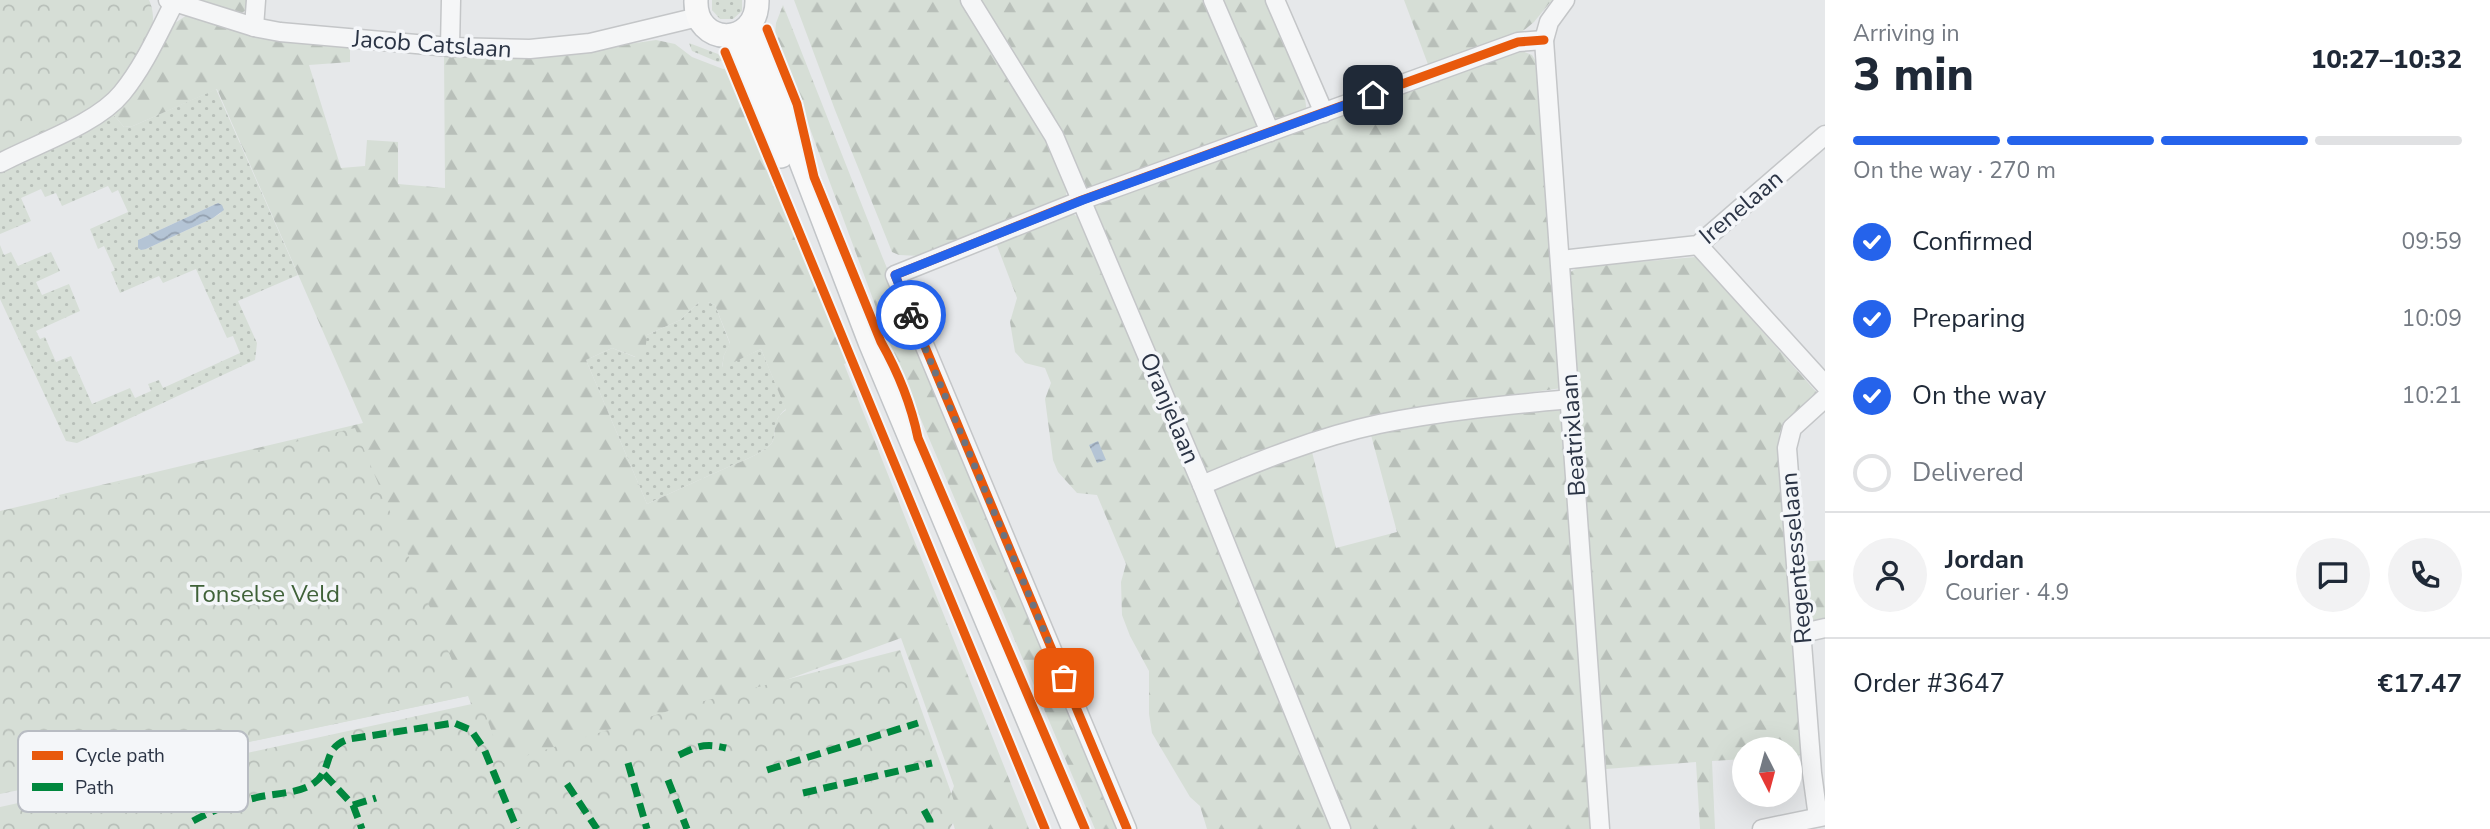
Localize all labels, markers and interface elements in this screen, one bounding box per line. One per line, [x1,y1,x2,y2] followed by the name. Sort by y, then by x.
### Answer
[1853,18,1960,49] text: Arriving in
[350,22,513,66] street label: Jacob Catslaan
[2311,42,2462,77] text: 10:27–10:32
[1853,43,1974,106] text: 3 min
[1343,65,1403,125] pin
[1354,76,1392,114] icon: home
[1853,155,2056,186] text: On the way · 270 m
[1692,163,1790,251] street label: Irenelaan
[1853,223,1891,261] icon: check
[1912,224,2033,259] text: Confirmed
[2402,226,2462,257] text: 09:59
[876,280,946,350] courier
[892,296,930,334] icon: bike
[1853,300,1891,338] icon: check
[1912,301,2025,336] text: Preparing
[2402,303,2462,334] text: 10:09
[1132,348,1208,468] street label: Oranjelaan
[1553,373,1593,497] street label: Beatrixlaan
[1853,377,1891,415] icon: check
[1912,378,2046,413] text: On the way
[2402,380,2462,411] text: 10:21
[1912,455,2024,490] text: Delivered
[1773,471,1819,645] street label: Regentesselaan
[1853,538,1927,612] button: person
[2296,538,2370,612] button: chat
[2388,538,2462,612] button: phone
[1945,542,2024,577] text: Jordan
[1945,577,2069,608] text: Courier · 4.9
[190,578,340,610] park label: Tonselse Veld
[1034,648,1094,708] pin
[1045,659,1083,697] icon: bag
[1853,666,2005,701] text: Order #3647
[2378,666,2462,701] text: €17.47
[18,731,248,812] legend
[1732,737,1802,807] north arrow
[1732,737,1802,807] map controls
[75,743,165,769] text: Cycle path
[75,775,114,801] text: Path

